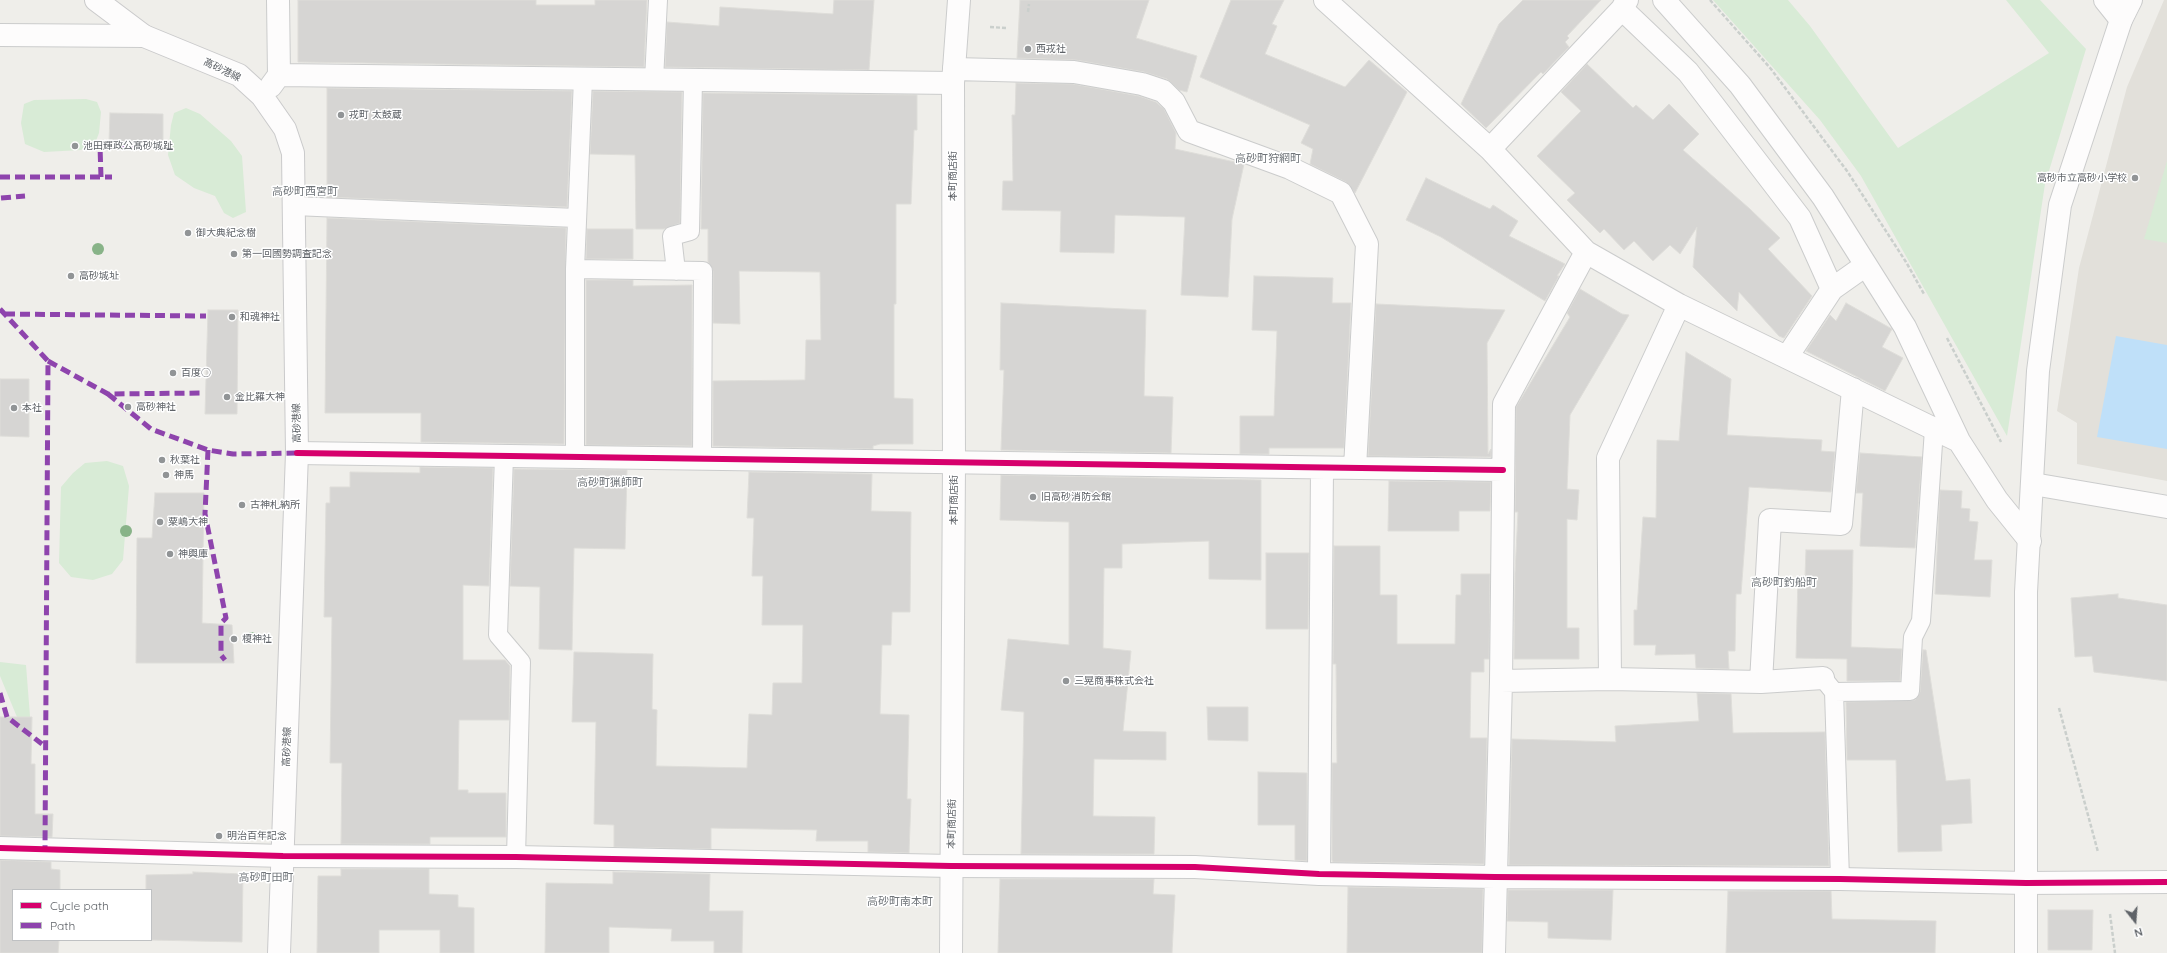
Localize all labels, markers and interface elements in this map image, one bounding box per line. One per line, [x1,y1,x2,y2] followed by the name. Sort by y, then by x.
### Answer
[1036,43,1066,55] place label: 西戎社
[1023,44,1033,54] marker: 西戎社
[201,56,243,84] street label: 高砂港線
[349,109,402,121] place label: 戎町 太鼓蔵
[336,110,346,120] marker: 戎町 太鼓蔵
[83,140,173,152] place label: 池田輝政公髙砂城趾
[70,141,80,151] marker: 池田輝政公髙砂城趾
[947,151,959,201] street label: 本町商店街
[1235,152,1301,166] district label: 高砂町狩網町
[2037,172,2127,184] place label: 高砂市立高砂小学校
[2130,173,2140,183] marker: 高砂市立高砂小学校
[272,185,338,199] district label: 高砂町西宮町
[196,227,256,239] place label: 御大典紀念樹
[183,228,193,238] marker: 御大典紀念樹
[242,248,332,260] place label: 第一回國勢調査記念
[229,249,239,259] marker: 第一回國勢調査記念
[79,270,119,282] place label: 高砂城址
[66,271,76,281] marker: 高砂城址
[240,311,280,323] place label: 和魂神社
[227,312,237,322] marker: 和魂神社
[181,367,211,379] place label: 百度○
[168,368,178,378] marker: 百度○
[235,391,285,403] place label: 金比羅大神
[222,392,232,402] marker: 金比羅大神
[136,401,176,413] place label: 高砂神社
[22,402,42,414] place label: 本社
[123,402,133,412] marker: 高砂神社
[9,403,19,413] marker: 本社
[291,403,303,443] street label: 高砂港線
[170,454,200,466] place label: 秋葉社
[157,455,167,465] marker: 秋葉社
[174,469,194,481] place label: 神馬
[161,470,171,480] marker: 神馬
[948,475,960,525] street label: 本町商店街
[577,476,643,490] district label: 高砂町猟師町
[1041,491,1111,503] place label: 旧高砂消防会館
[1028,492,1038,502] marker: 旧高砂消防会館
[250,499,300,511] place label: 古神札納所
[237,500,247,510] marker: 古神札納所
[168,516,208,528] place label: 粟嶋大神
[155,517,165,527] marker: 粟嶋大神
[178,548,208,560] place label: 神輿庫
[165,549,175,559] marker: 神輿庫
[1751,576,1817,590] district label: 高砂町釣船町
[242,633,272,645] place label: 榎神社
[229,634,239,644] marker: 榎神社
[1074,675,1154,687] place label: 三晃商事株式会社
[1061,676,1071,686] marker: 三晃商事株式会社
[280,727,294,767] street label: 高砂港線
[946,799,958,849] street label: 本町商店街
[227,830,287,842] place label: 明治百年記念
[214,831,224,841] marker: 明治百年記念
[239,871,293,885] district label: 高砂町田町
[12,889,152,941] legend
[867,895,933,909] district label: 高砂町南本町
[50,898,109,913] text: Cycle path
[2115,901,2155,941] north arrow
[50,918,75,933] text: Path
[2133,925,2144,940] text: N

